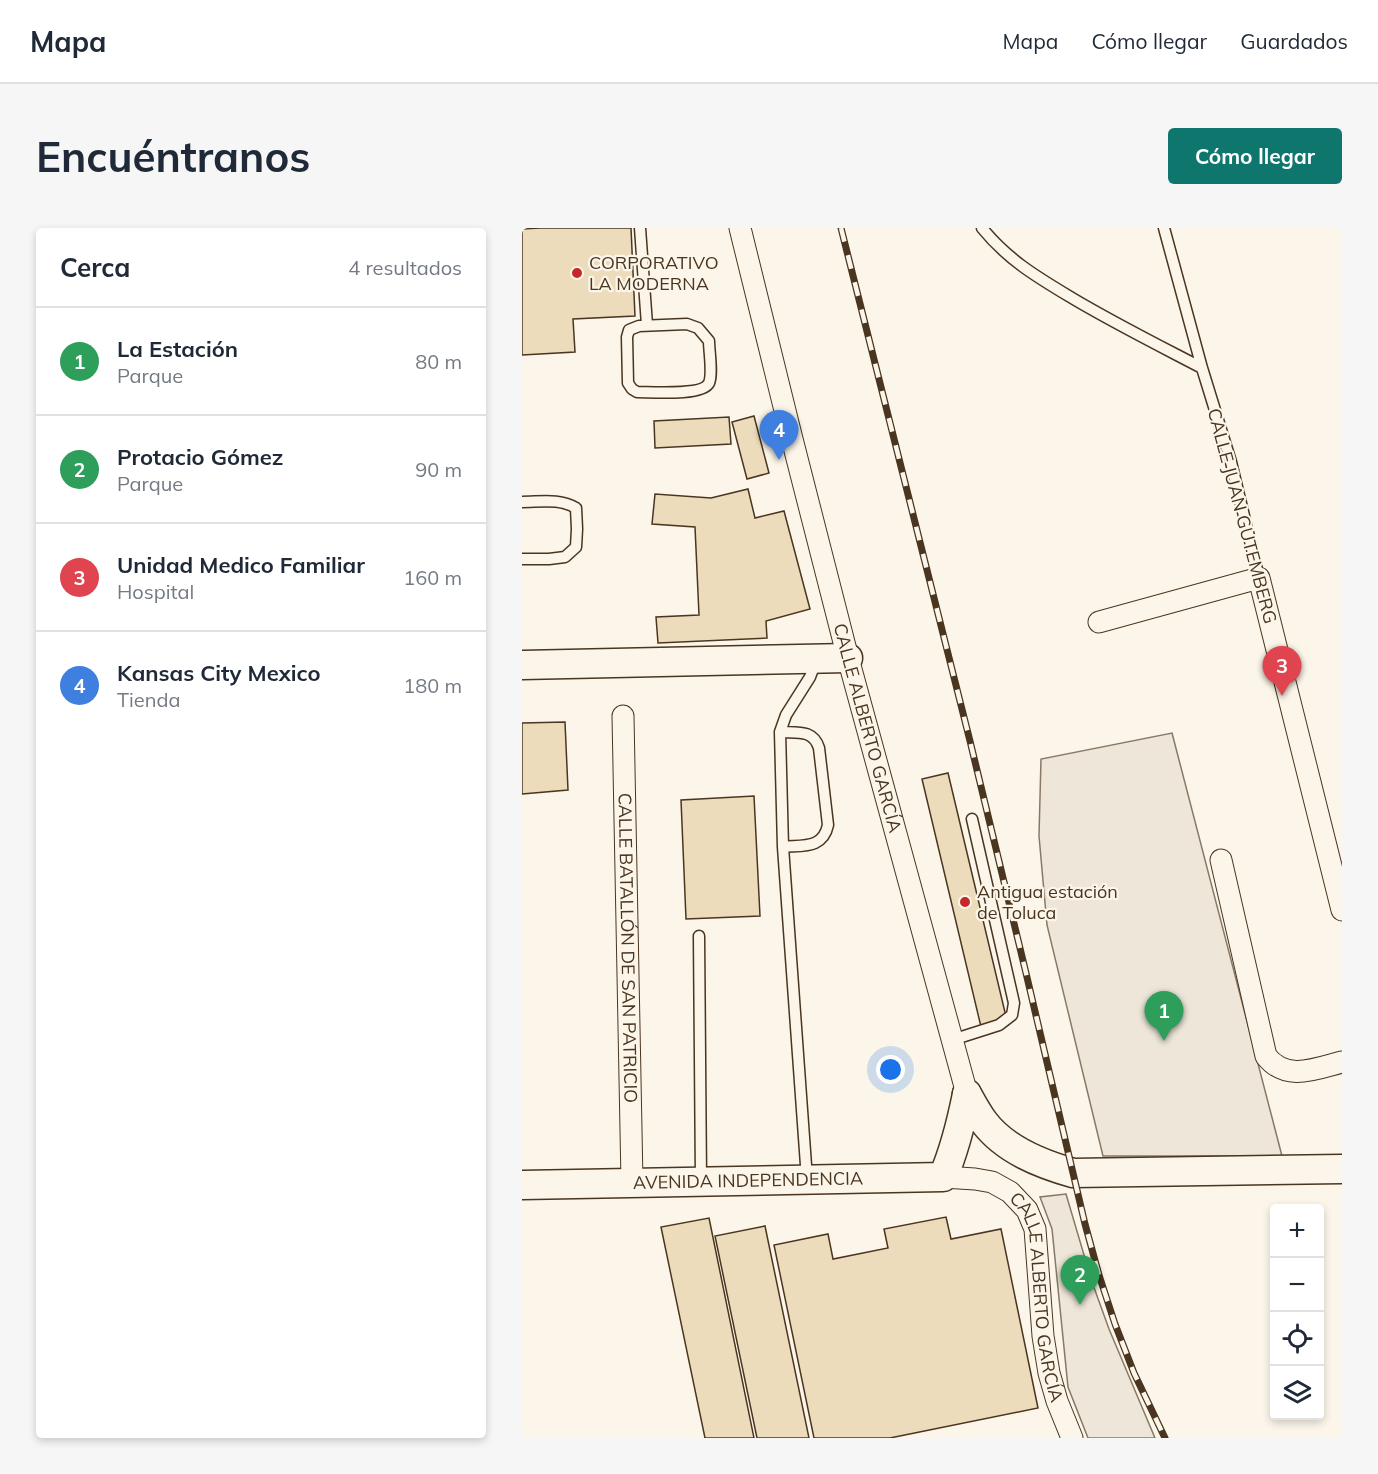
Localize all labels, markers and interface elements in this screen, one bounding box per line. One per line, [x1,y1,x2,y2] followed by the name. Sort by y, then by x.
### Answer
[30,24,106,59] text: Mapa
[1003,28,1058,54] text: Mapa
[1091,28,1207,54] text: Cómo llegar
[1240,28,1348,54] text: Guardados
[1168,128,1342,184] button: Cómo llegar
[36,130,310,183] text: Encuéntranos
[60,251,130,284] text: Cerca
[589,251,719,295] place label: CORPORATIVO LA MODERNA
[348,255,462,280] text: 4 resultados
[570,266,584,280] marker: CORPORATIVO LA MODERNA
[117,335,238,363] text: La Estación
[74,349,86,374] text: 1
[415,349,462,374] text: 80 m
[117,363,183,388] text: Parque
[1203,406,1282,626] street label: CALLE JUAN GUTEMBERG
[760,410,798,460] pin: 4
[117,443,283,471] text: Protacio Gómez
[74,457,86,482] text: 2
[415,457,462,482] text: 90 m
[117,471,183,496] text: Parque
[117,551,365,579] text: Unidad Medico Familiar
[74,565,86,590] text: 3
[403,565,462,590] text: 160 m
[117,579,194,604] text: Hospital
[829,621,907,835] street label: CALLE ALBERTO GARCÍA
[1262,646,1302,696] pin: 3
[117,659,320,687] text: Kansas City Mexico
[74,673,86,698] text: 4
[403,673,462,698] text: 180 m
[117,687,180,712] text: Tienda
[613,793,642,1103] street label: CALLE BATALLÓN DE SAN PATRICIO
[977,880,1118,924] place label: Antigua estación de Toluca
[958,895,972,909] marker: Antigua estación de Toluca
[1144,992,1184,1041] pin: 1
[876,1055,905,1084] your location
[633,1167,863,1194] street label: AVENIDA INDEPENDENCIA
[1005,1187,1069,1405] street label: CALLE ALBERTO GARCÍA
[1270,1204,1324,1420] map controls
[1270,1204,1324,1258] button: +
[1060,1256,1100,1305] pin: 2
[1270,1258,1324,1312] button: −
[1270,1312,1324,1366] button: locate
[1270,1366,1324,1420] button: layers

